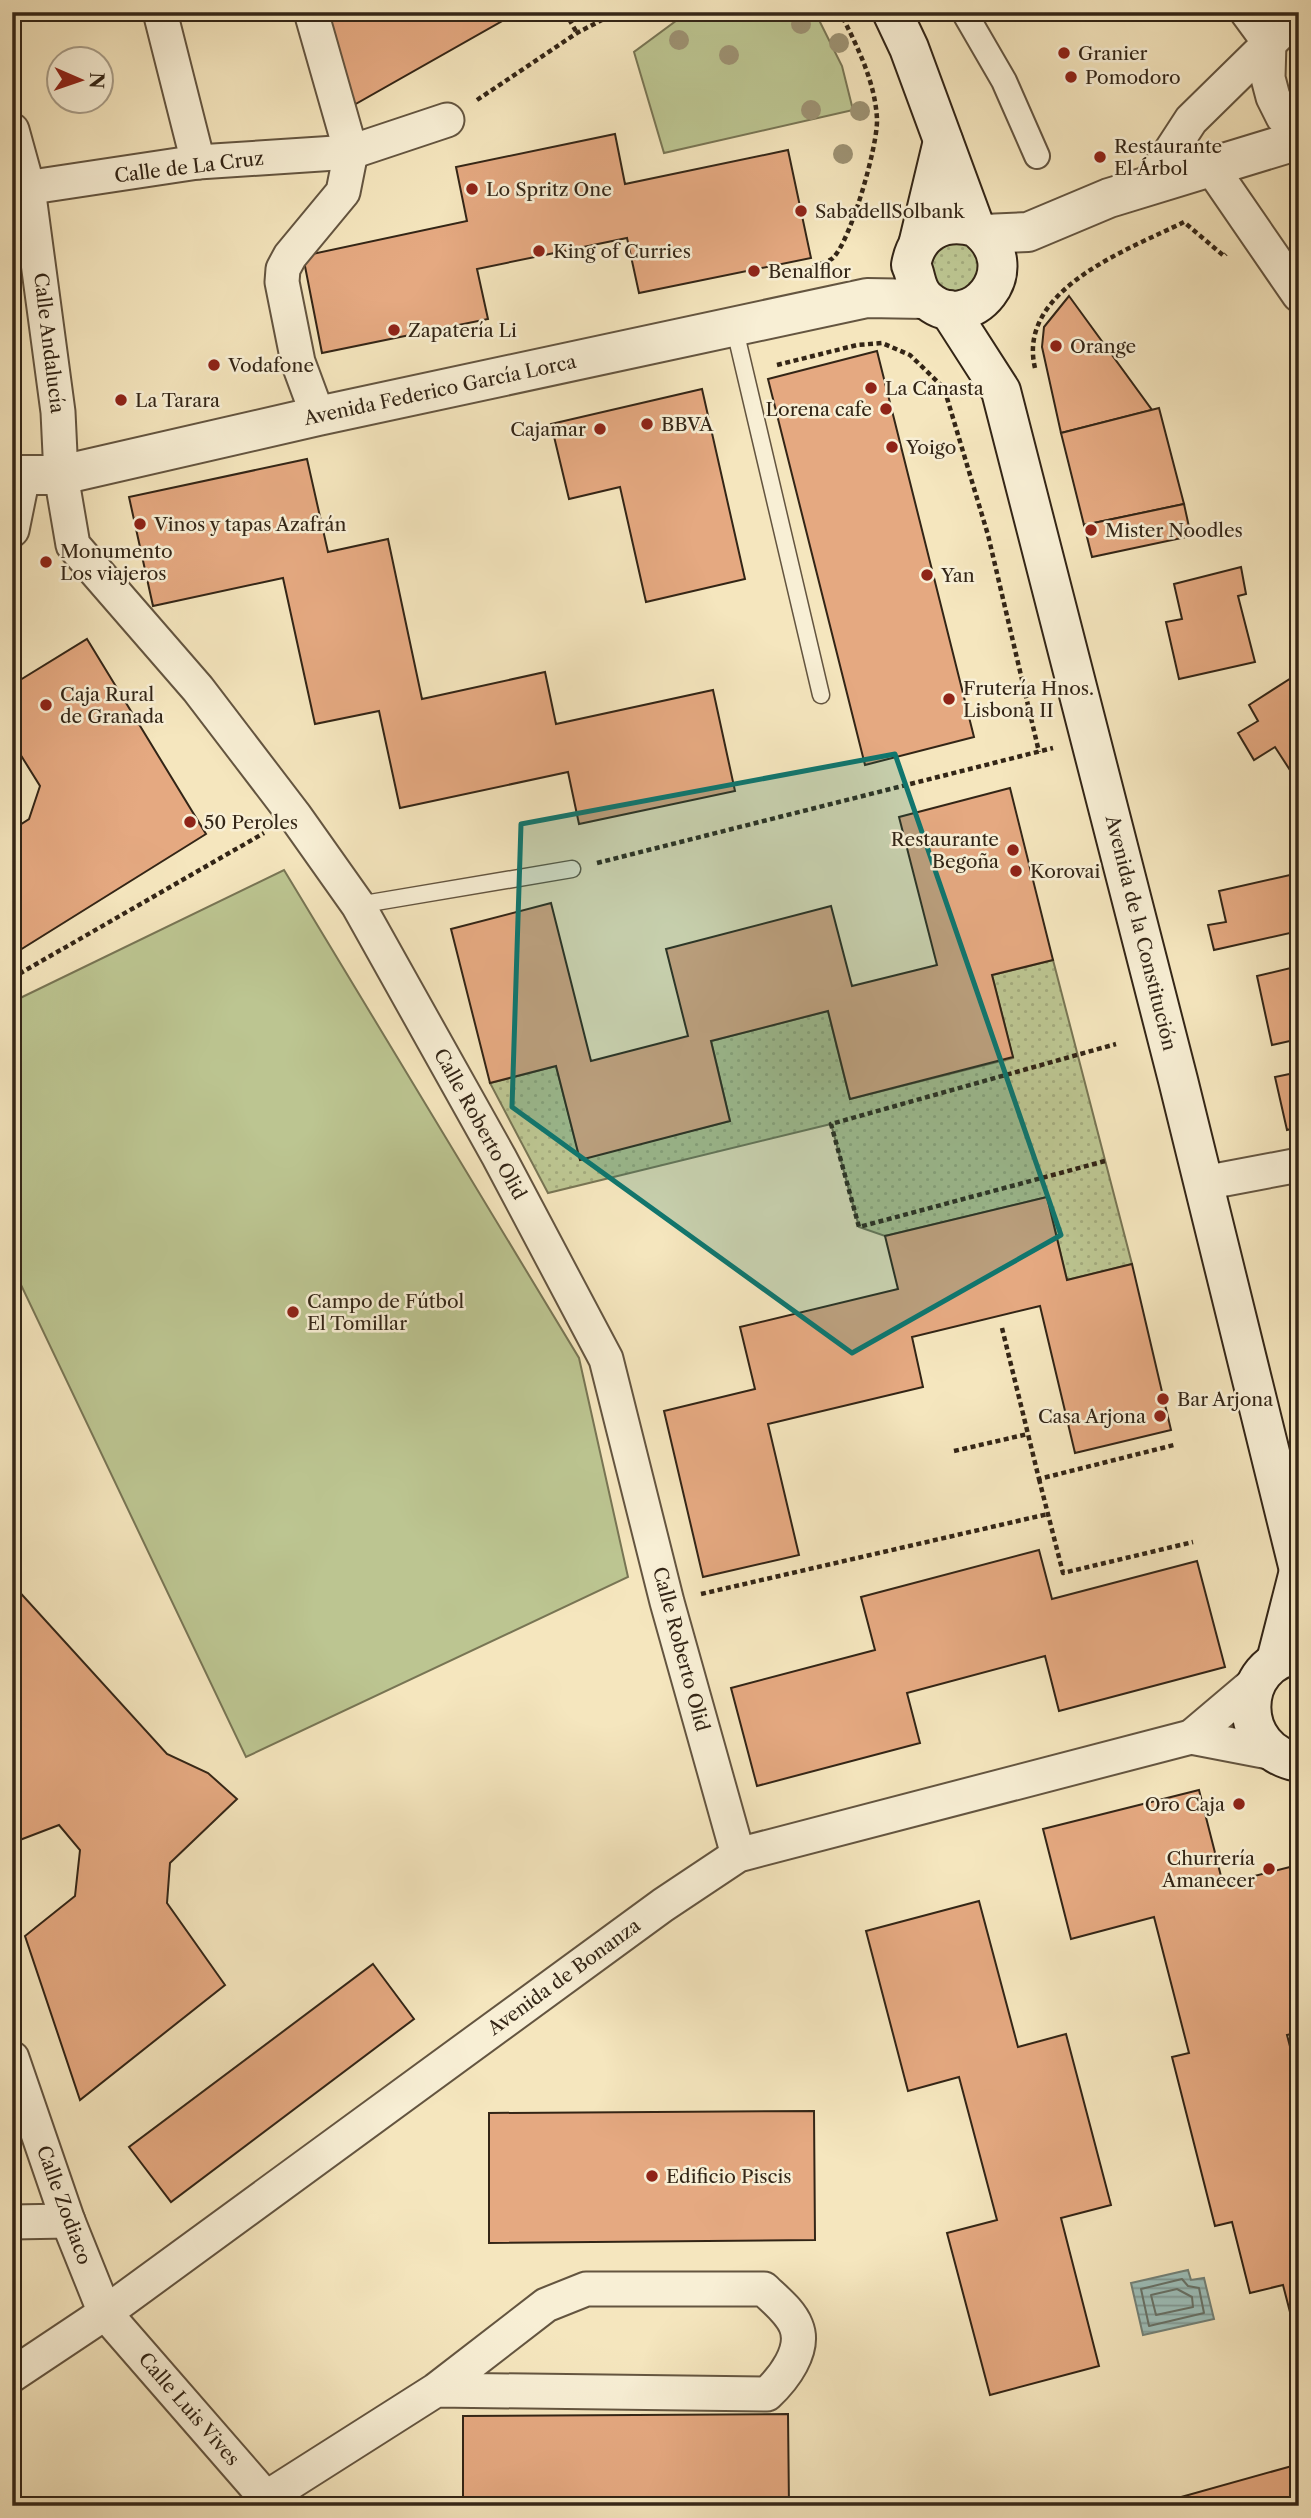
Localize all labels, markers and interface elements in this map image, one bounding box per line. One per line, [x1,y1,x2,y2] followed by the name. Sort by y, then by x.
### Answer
[1078,42,1148,65] place label: Granier
[1056,45,1072,61] marker: Granier
[46,46,116,116] north arrow
[1085,66,1181,89] place label: Pomodoro
[1063,69,1079,85] marker: Pomodoro
[85,72,108,89] text: N
[1114,135,1222,180] place label: Restaurante El Árbol
[113,146,265,188] street label: Calle de La Cruz
[1092,149,1108,165] marker: Restaurante El Árbol
[486,178,612,201] place label: Lo Spritz One
[464,181,480,197] marker: Lo Spritz One
[815,200,965,223] place label: SabadellSolbank
[793,203,809,219] marker: SabadellSolbank
[553,240,691,263] place label: King of Curries
[531,243,547,259] marker: King of Curries
[768,260,851,283] place label: Benalflor
[746,263,762,279] marker: Benalflor
[29,271,69,415] street label: Calle Andalucía
[408,319,517,342] place label: Zapatería Li
[386,322,402,338] marker: Zapatería Li
[1070,335,1136,358] place label: Orange
[1048,338,1064,354] marker: Orange
[301,350,578,430] street label: Avenida Federico García Lorca
[227,354,314,377] place label: Vodafone
[206,357,222,373] marker: Vodafone
[885,377,984,400] place label: La Canasta
[863,380,879,396] marker: La Canasta
[135,389,220,412] place label: La Tarara
[113,392,129,408] marker: La Tarara
[766,398,872,421] place label: Lorena cafe
[878,401,894,417] marker: Lorena cafe
[661,413,714,436] place label: BBVA
[639,416,655,432] marker: BBVA
[510,418,586,441] place label: Cajamar
[592,421,608,437] marker: Cajamar
[905,436,956,459] place label: Yoigo
[884,439,900,455] marker: Yoigo
[153,513,346,536] place label: Vinos y tapas Azafrán
[132,516,148,532] marker: Vinos y tapas Azafrán
[1105,519,1243,542] place label: Mister Noodles
[1083,522,1099,538] marker: Mister Noodles
[60,540,173,585] place label: Monumento Los viajeros
[38,554,54,570] marker: Monumento Los viajeros
[940,564,975,587] place label: Yan
[919,567,935,583] marker: Yan
[963,677,1094,722] place label: Frutería Hnos. Lisbona II
[60,683,164,728] place label: Caja Rural de Granada
[941,691,957,707] marker: Frutería Hnos. Lisbona II
[38,697,54,713] marker: Caja Rural de Granada
[204,811,298,834] place label: 50 Peroles
[1100,812,1181,1053] street label: Avenida de la Constitución
[182,814,198,830] marker: 50 Peroles
[891,828,999,873] place label: Restaurante Begoña
[1005,842,1021,858] marker: Restaurante Begoña
[1030,860,1100,883] place label: Korovai
[1008,863,1024,879] marker: Korovai
[429,1044,531,1204] street label: Calle Roberto Olid
[307,1290,465,1335] place label: Campo de Fútbol El Tomillar
[285,1304,301,1320] marker: Campo de Fútbol El Tomillar
[1177,1388,1273,1411] place label: Bar Arjona
[1155,1391,1171,1407] marker: Bar Arjona
[1038,1405,1146,1428] place label: Casa Arjona
[1152,1408,1168,1424] marker: Casa Arjona
[648,1564,714,1734] street label: Calle Roberto Olid
[1145,1793,1225,1816] place label: Oro Caja
[1231,1796,1247,1812] marker: Oro Caja
[1161,1847,1255,1892] place label: Churrería Amanecer
[1261,1861,1277,1877] marker: Churrería Amanecer
[482,1914,645,2041] street label: Avenida de Bonanza
[32,2142,96,2268] street label: Calle Zodiaco
[666,2165,792,2188] place label: Edificio Piscis
[644,2168,660,2184] marker: Edificio Piscis
[134,2348,244,2470] street label: Calle Luis Vives

